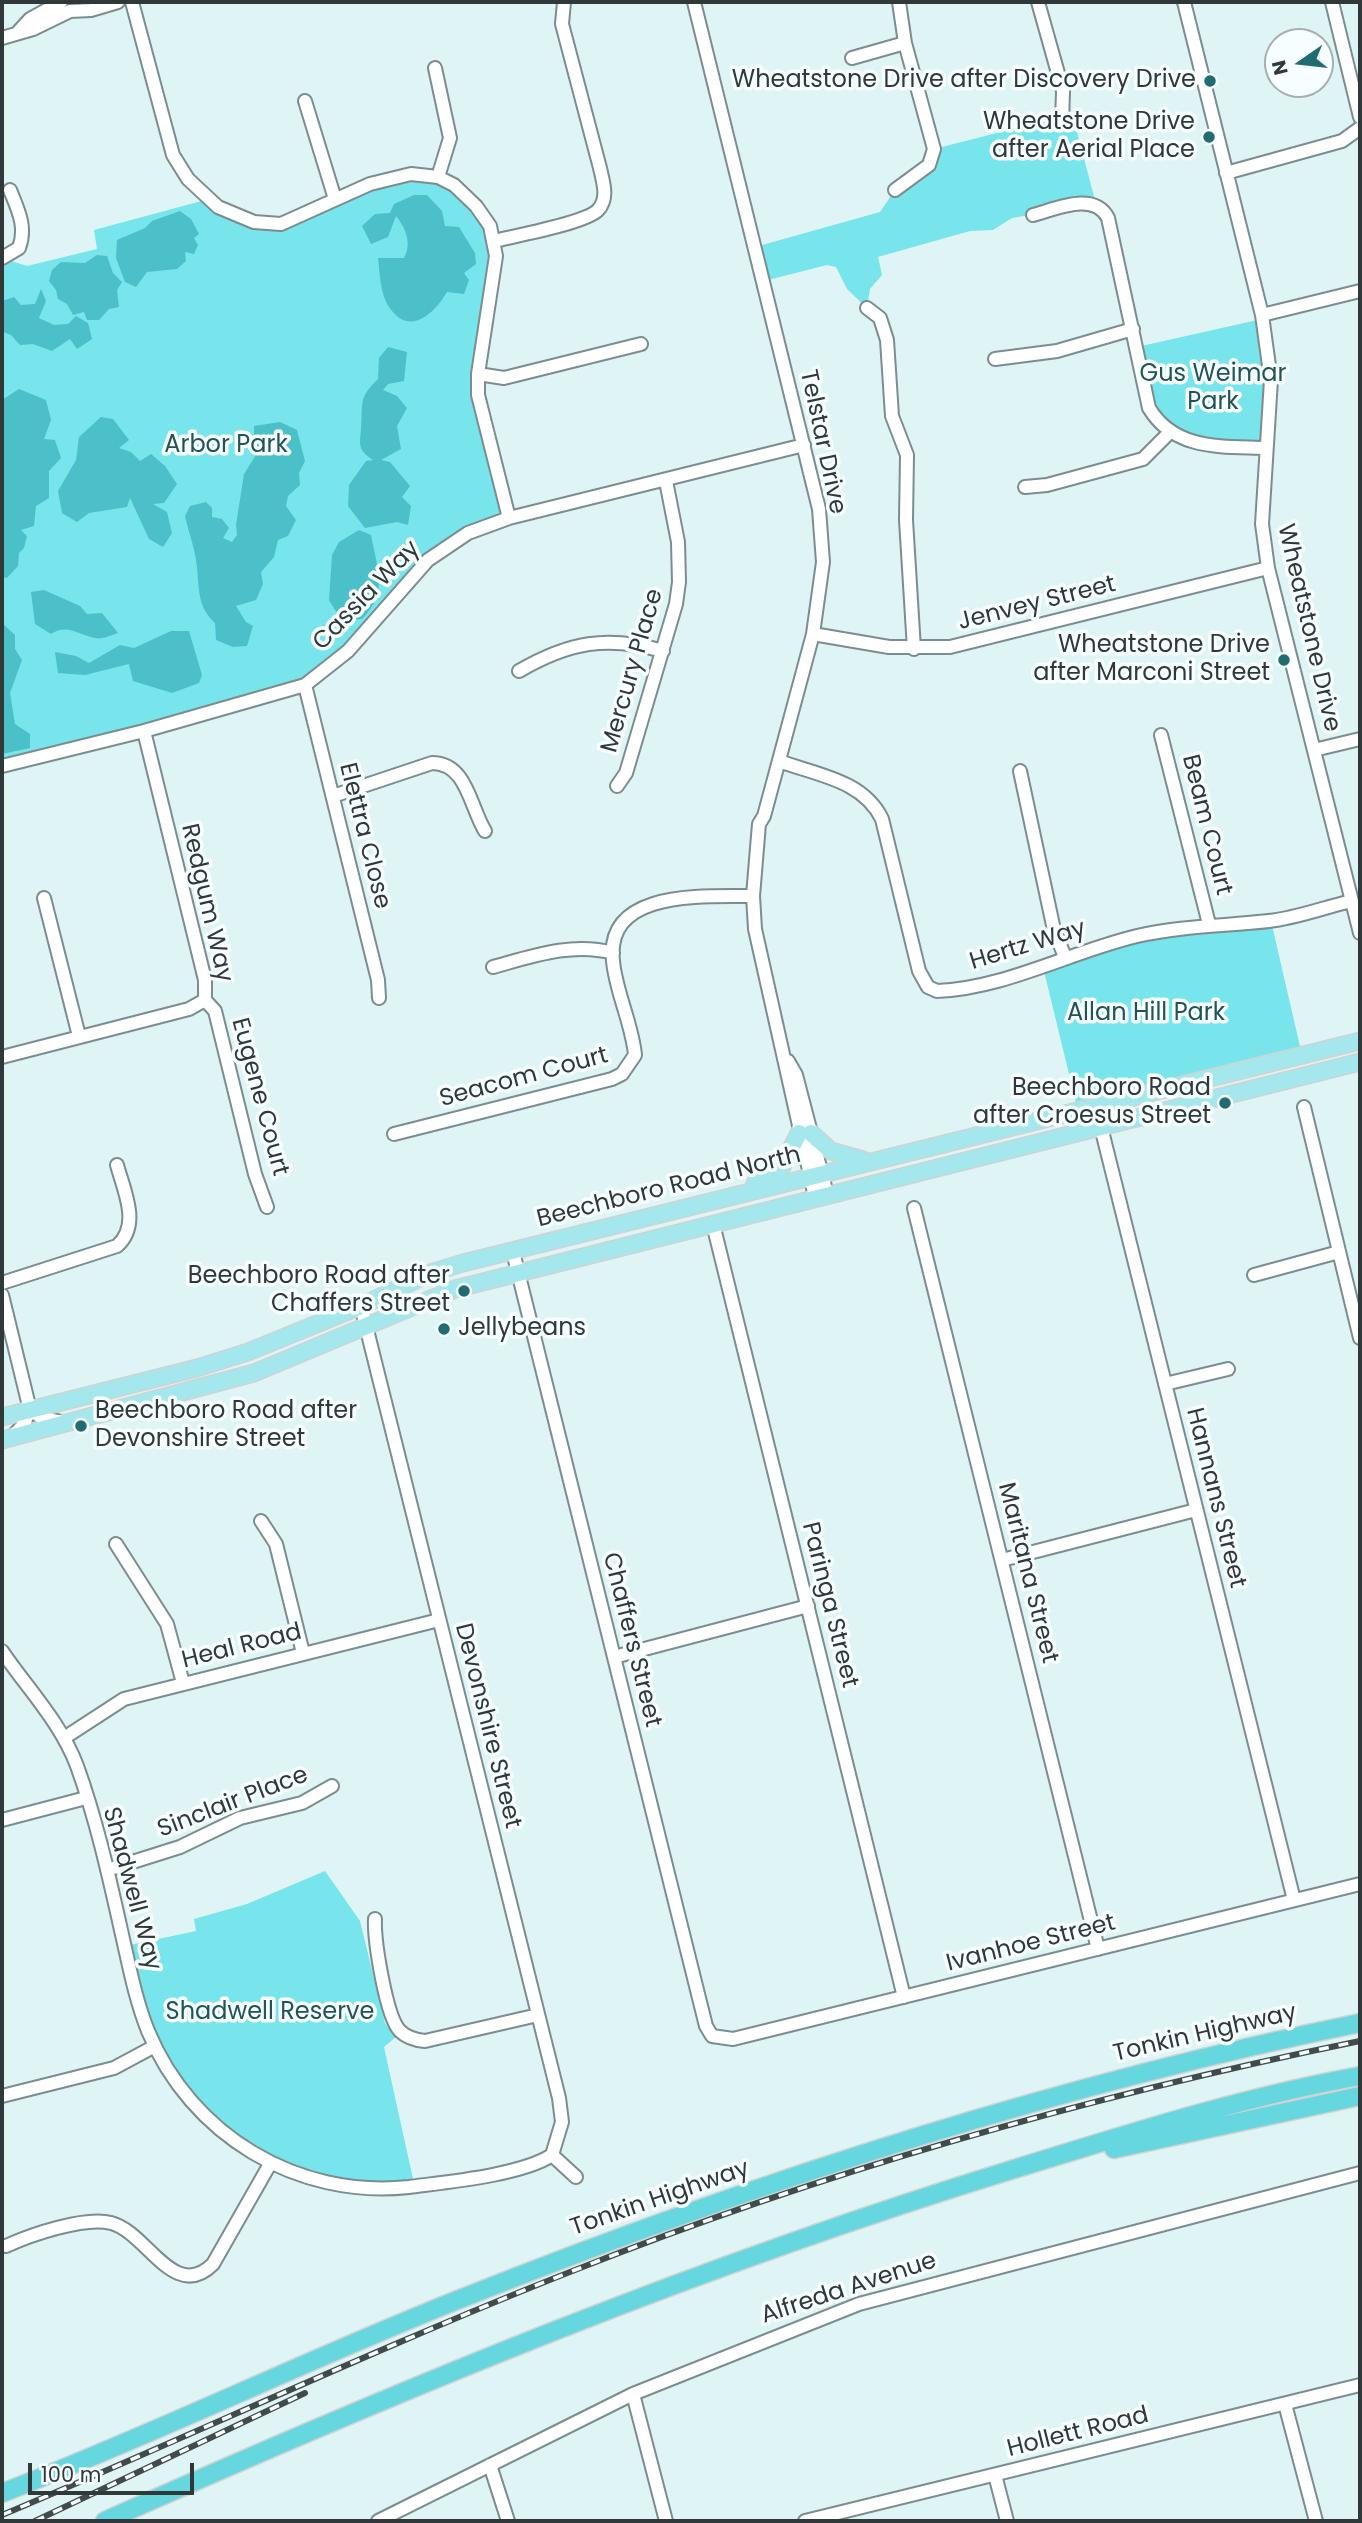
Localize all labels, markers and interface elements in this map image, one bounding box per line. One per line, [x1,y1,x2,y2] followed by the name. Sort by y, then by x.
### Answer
[1264,28,1334,98] north arrow
[1265,58,1295,78] text: N
[732,67,1196,95] place label: Wheatstone Drive after Discovery Drive
[1202,73,1218,89] marker: Wheatstone Drive after Discovery Drive
[983,109,1195,165] place label: Wheatstone Drive after Aerial Place
[1201,129,1217,145] marker: Wheatstone Drive after Aerial Place
[1139,361,1287,417] park label: Gus Weimar Park
[793,367,851,517] street label: Telstar Drive
[164,432,288,460] park label: Arbor Park
[1270,521,1346,735] street label: Wheatstone Drive
[307,535,427,657] street label: Cassia Way
[955,570,1119,638] street label: Jenvey Street
[596,586,670,756] street label: Mercury Place
[1033,632,1270,688] place label: Wheatstone Drive after Marconi Street
[1276,652,1292,668] marker: Wheatstone Drive after Marconi Street
[1175,752,1237,898] street label: Beam Court
[332,760,396,912] street label: Elettra Close
[174,821,238,985] street label: Redgum Way
[967,915,1089,977] street label: Hertz Way
[1067,1000,1225,1028] park label: Allan Hill Park
[224,1015,294,1179] street label: Eugene Court
[437,1042,611,1114] street label: Seacom Court
[973,1075,1211,1131] place label: Beechboro Road after Croesus Street
[1217,1095,1233,1111] marker: Beechboro Road after Croesus Street
[534,1141,804,1235] street label: Beechboro Road North
[188,1263,450,1319] place label: Beechboro Road after Chaffers Street
[456,1283,472,1299] marker: Beechboro Road after Chaffers Street
[458,1315,586,1343] place label: Jellybeans
[436,1321,452,1337] marker: Jellybeans
[95,1398,357,1454] place label: Beechboro Road after Devonshire Street
[1179,1405,1251,1591] street label: Hannans Street
[73,1418,89,1434] marker: Beechboro Road after Devonshire Street
[991,1480,1063,1666] street label: Maritana Street
[795,1519,863,1691] street label: Paringa Street
[595,1550,667,1730] street label: Chaffers Street
[179,1618,305,1676] street label: Heal Road
[448,1620,526,1832] street label: Devonshire Street
[154,1761,312,1845] street label: Sinclair Place
[95,1804,167,1974] street label: Shadwell Way
[943,1909,1119,1979] street label: Ivanhoe Street
[166,1999,374,2027] park label: Shadwell Reserve
[1111,1999,1299,2069] street label: Tonkin Highway
[567,2155,753,2243] street label: Tonkin Highway
[758,2247,940,2331] street label: Alfreda Avenue
[1004,2401,1152,2465] street label: Hollett Road
[32,2450,198,2494] scale bar
[41,2460,101,2489] text: 100 m

